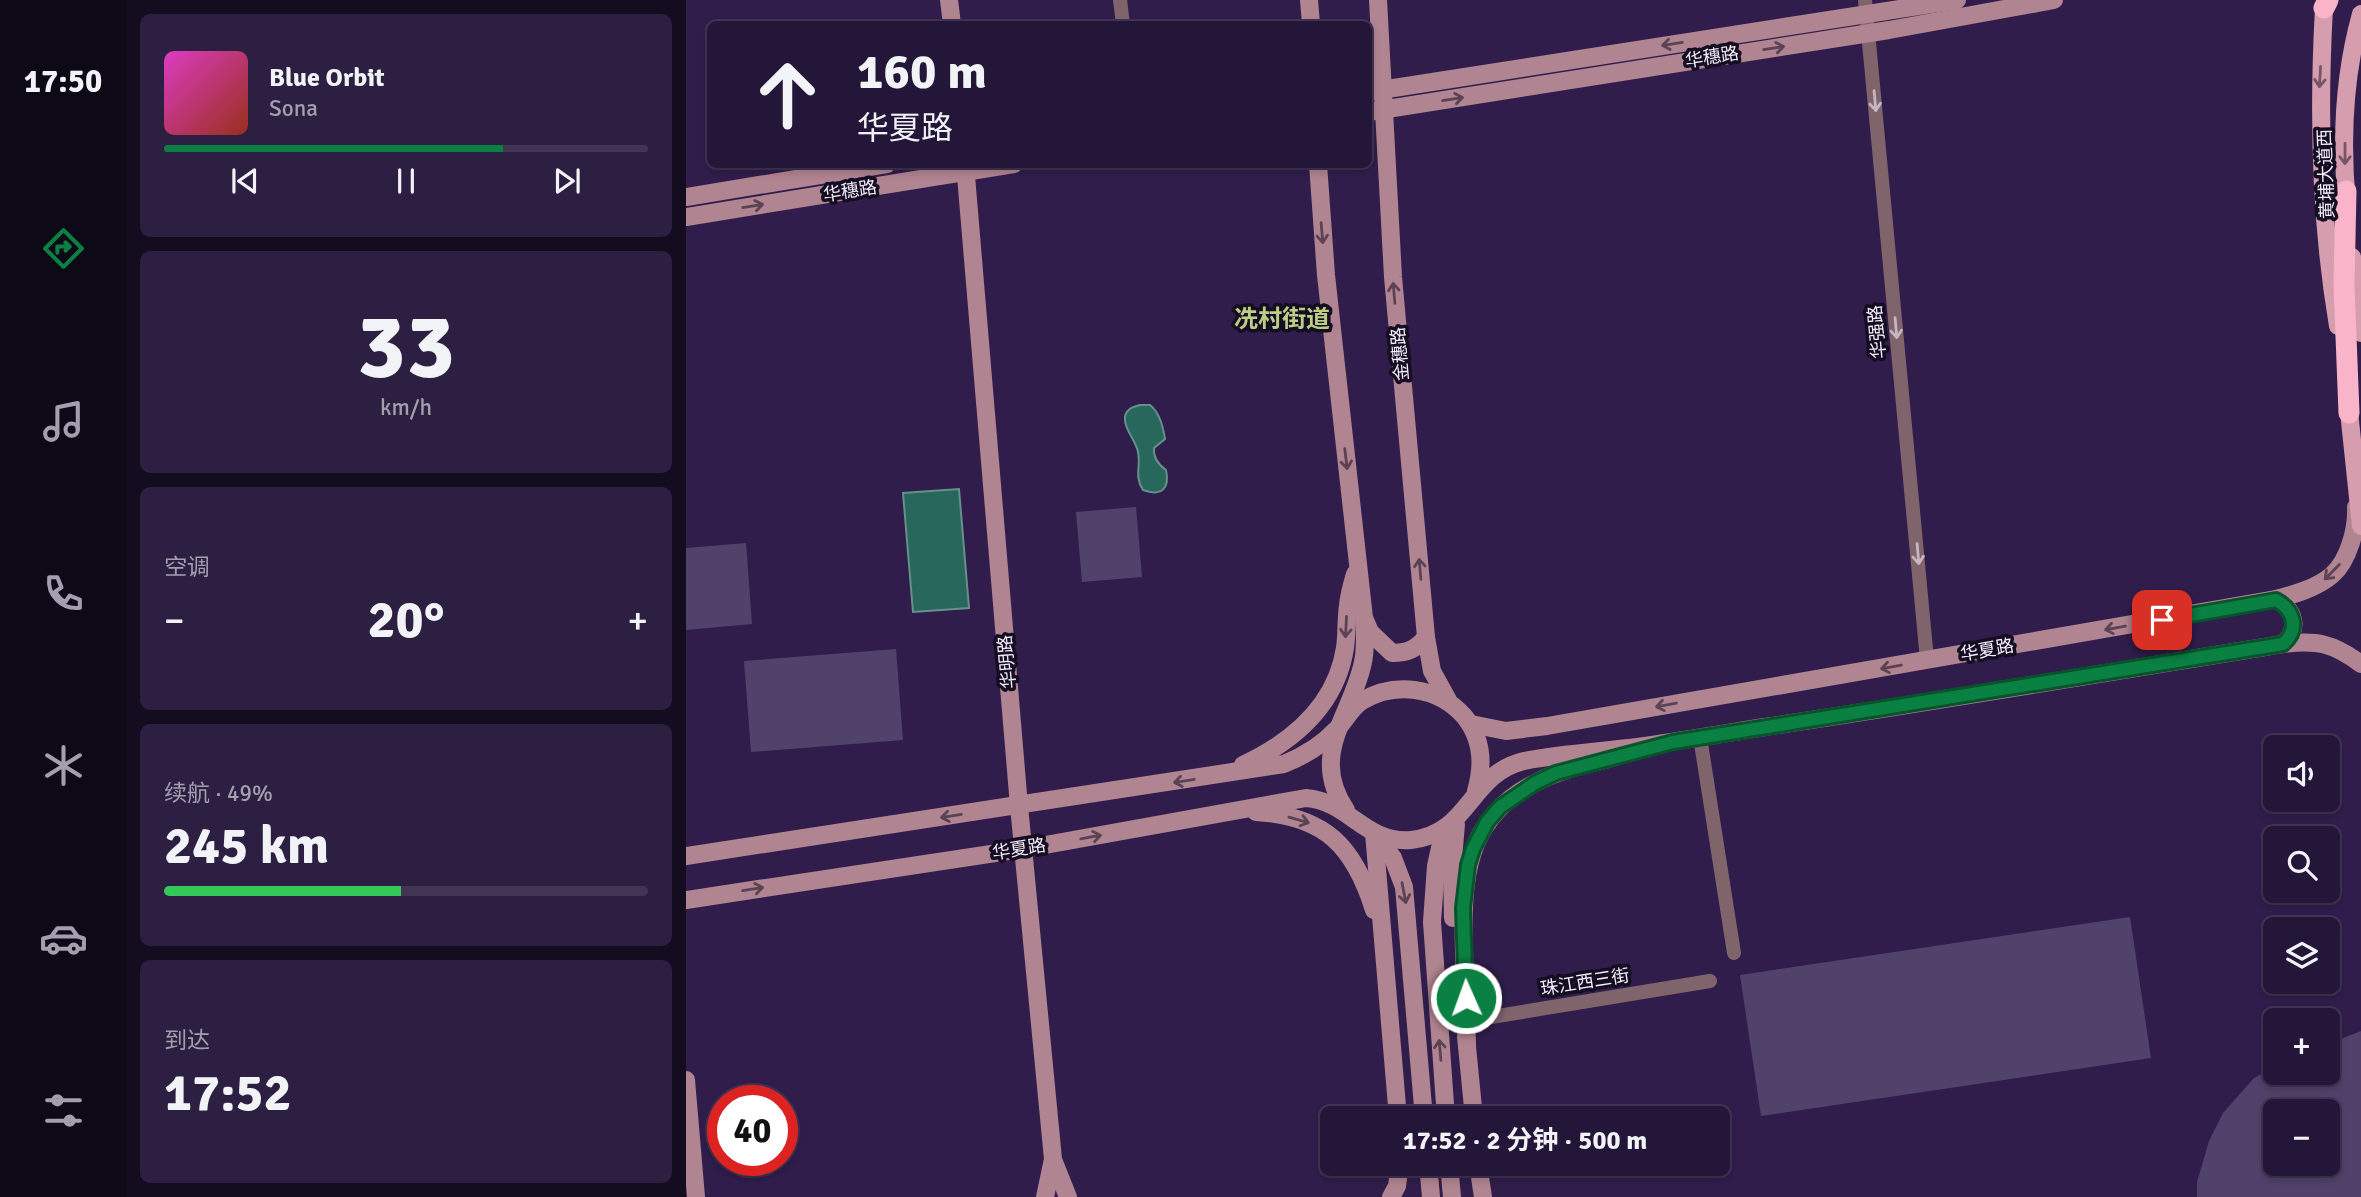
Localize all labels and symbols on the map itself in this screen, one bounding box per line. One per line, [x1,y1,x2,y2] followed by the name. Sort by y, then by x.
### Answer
[1661,38,1684,51] one-way arrow
[1762,41,1785,54] one-way arrow
[1684,42,1740,72] street label: 华穗路
[2314,65,2327,88] one-way arrow
[1868,89,1881,112] one-way arrow
[1441,92,1464,105] one-way arrow
[2313,129,2339,219] street label: 黄埔大道西
[2338,142,2352,165] one-way arrow
[822,176,878,206] street label: 华穗路
[742,200,764,213] one-way arrow
[1316,221,1329,243] one-way arrow
[1387,283,1400,305] one-way arrow
[1234,304,1330,334] district label: 冼村街道
[1864,304,1890,360] street label: 华强路
[1890,316,1903,338] one-way arrow
[1387,326,1413,382] street label: 金穗路
[1340,447,1353,470] one-way arrow
[1911,542,1924,565] one-way arrow
[1413,558,1426,581] one-way arrow
[2323,563,2340,580] one-way arrow
[2132,590,2192,650] pin
[1339,615,1352,638] one-way arrow
[2104,622,2127,635] one-way arrow
[994,634,1020,690] street label: 华明路
[1959,634,2015,666] street label: 华夏路
[1880,661,1902,674] one-way arrow
[1655,699,1678,712] one-way arrow
[1174,774,1196,787] one-way arrow
[940,810,963,823] one-way arrow
[1287,814,1309,827] one-way arrow
[1079,830,1102,843] one-way arrow
[991,834,1047,864] street label: 华夏路
[1398,881,1411,904] one-way arrow
[741,882,764,895] one-way arrow
[1429,961,1503,1035] position arrow
[1539,964,1631,1000] street label: 珠江西三街
[1433,1039,1446,1062] one-way arrow
[707,1085,798,1176] speed limit sign: 40

